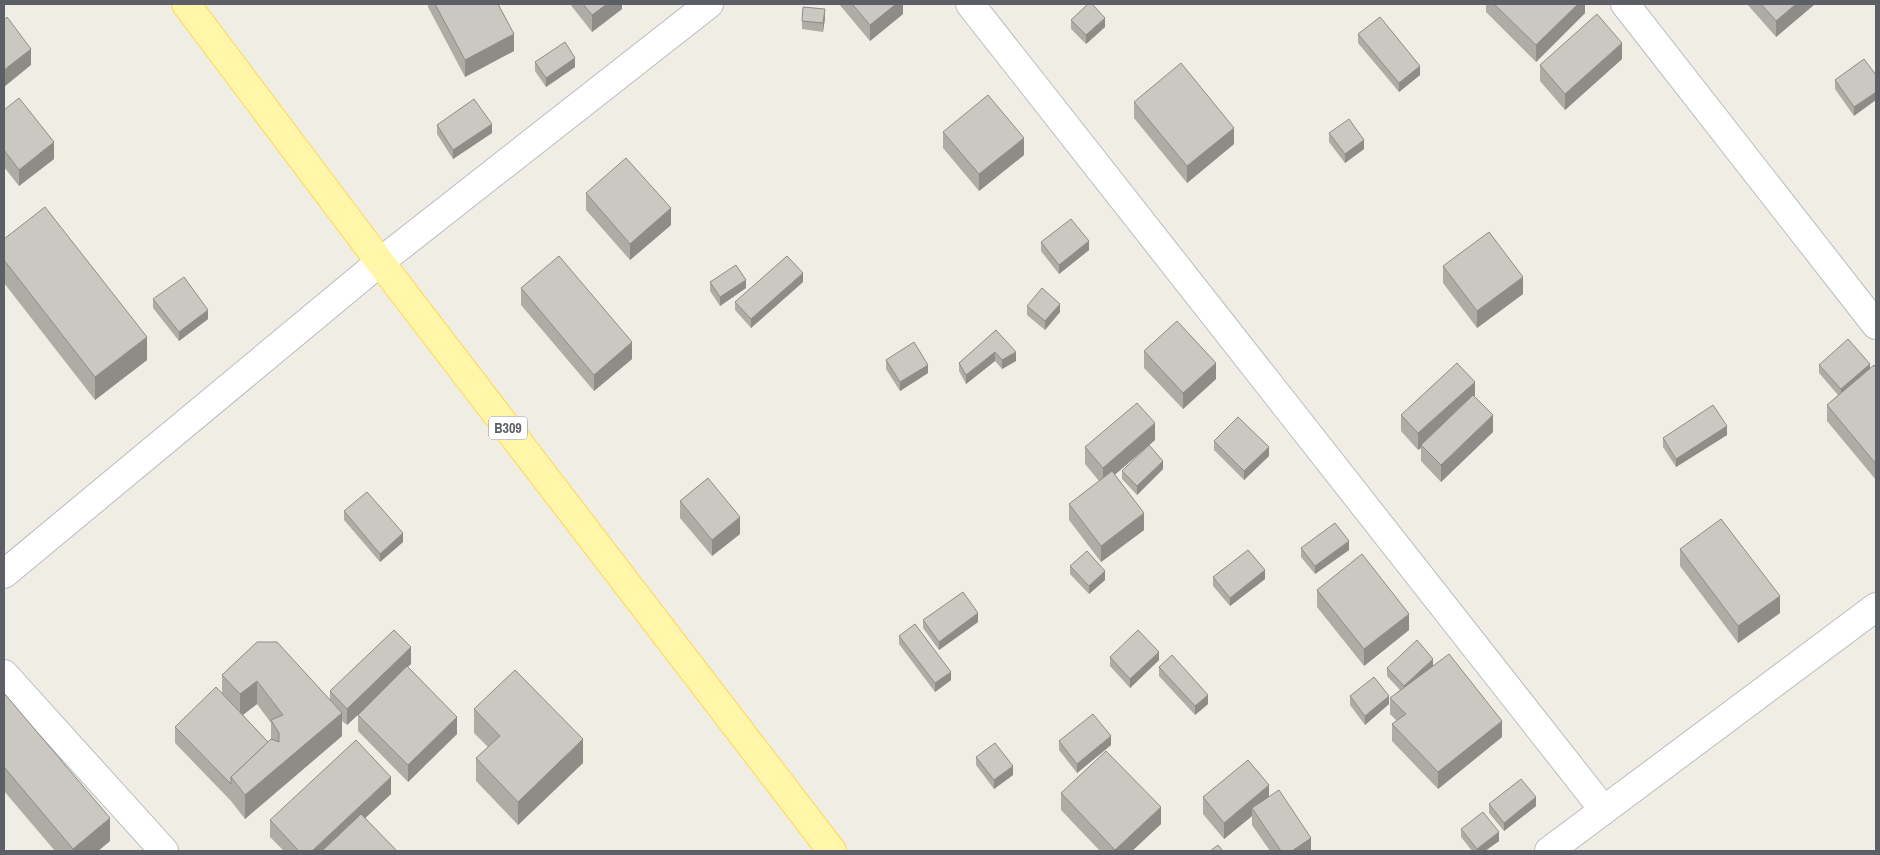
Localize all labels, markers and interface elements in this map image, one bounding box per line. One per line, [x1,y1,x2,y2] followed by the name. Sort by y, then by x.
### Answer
[489,416,527,439] road number: B309

